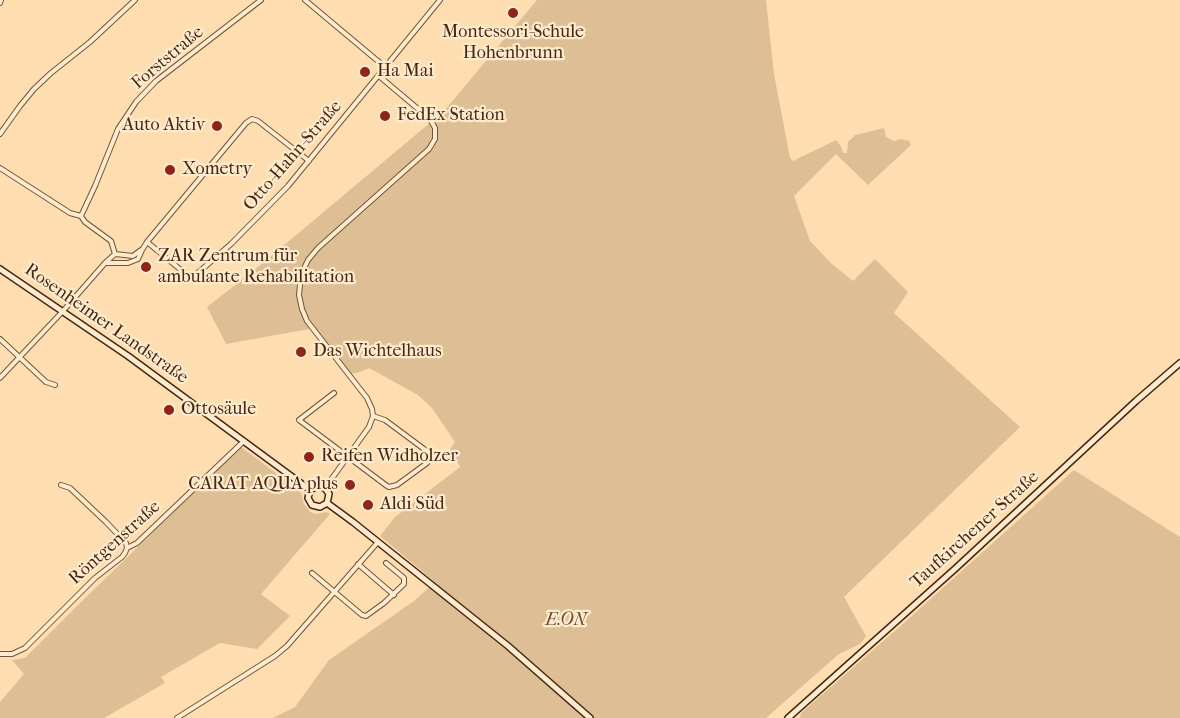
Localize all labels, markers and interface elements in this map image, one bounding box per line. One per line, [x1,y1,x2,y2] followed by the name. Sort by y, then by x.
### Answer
[506,6,520,20] marker: Montessori-Schule Hohenbrunn
[128,22,208,94] street label: Forststraße
[442,22,584,64] place label: Montessori-Schule Hohenbrunn
[377,61,434,83] place label: Ha Mai
[358,65,372,79] marker: Ha Mai
[239,96,347,216] street label: Otto-Hahn-Straße
[397,105,505,127] place label: FedEx Station
[378,109,392,123] marker: FedEx Station
[123,115,205,137] place label: Auto Aktiv
[210,119,224,133] marker: Auto Aktiv
[182,159,252,181] place label: Xometry
[163,163,177,177] marker: Xometry
[158,246,354,288] place label: ZAR Zentrum für ambulante Rehabilitation
[20,259,192,389] street label: Rosenheimer Landstraße
[139,260,153,274] marker: ZAR Zentrum für ambulante Rehabilitation
[313,341,442,363] place label: Das Wichtelhaus
[294,345,308,359] marker: Das Wichtelhaus
[181,399,256,421] place label: Ottosäule
[162,403,176,417] marker: Ottosäule
[321,446,458,468] place label: Reifen Widholzer
[302,450,316,464] marker: Reifen Widholzer
[906,467,1044,593] street label: Taufkirchener Straße
[188,474,338,496] place label: CARAT AQUA plus
[343,478,357,492] marker: CARAT AQUA plus
[380,494,445,516] place label: Aldi Süd
[65,496,165,590] street label: Röntgenstraße
[361,498,375,512] marker: Aldi Süd
[545,610,587,632] park label: E.ON

